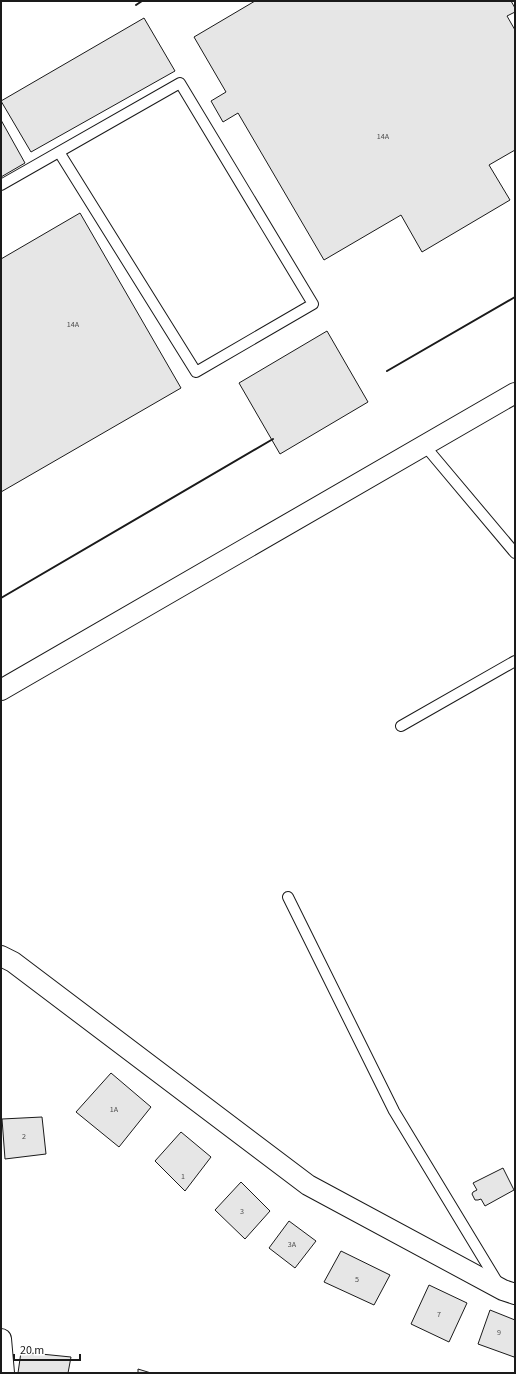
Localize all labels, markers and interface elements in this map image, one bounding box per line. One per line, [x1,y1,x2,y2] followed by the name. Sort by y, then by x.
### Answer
[377,131,390,142] house number: 14А
[67,319,80,330] house number: 14А
[110,1104,119,1115] house number: 1А
[22,1131,26,1142] house number: 2
[181,1171,185,1182] house number: 1
[240,1206,244,1217] house number: 3
[288,1239,297,1250] house number: 3А
[355,1274,359,1285] house number: 5
[437,1309,441,1320] house number: 7
[497,1327,501,1338] house number: 9
[14,1336,80,1362] scale bar
[20,1342,44,1359] text: 20 m

